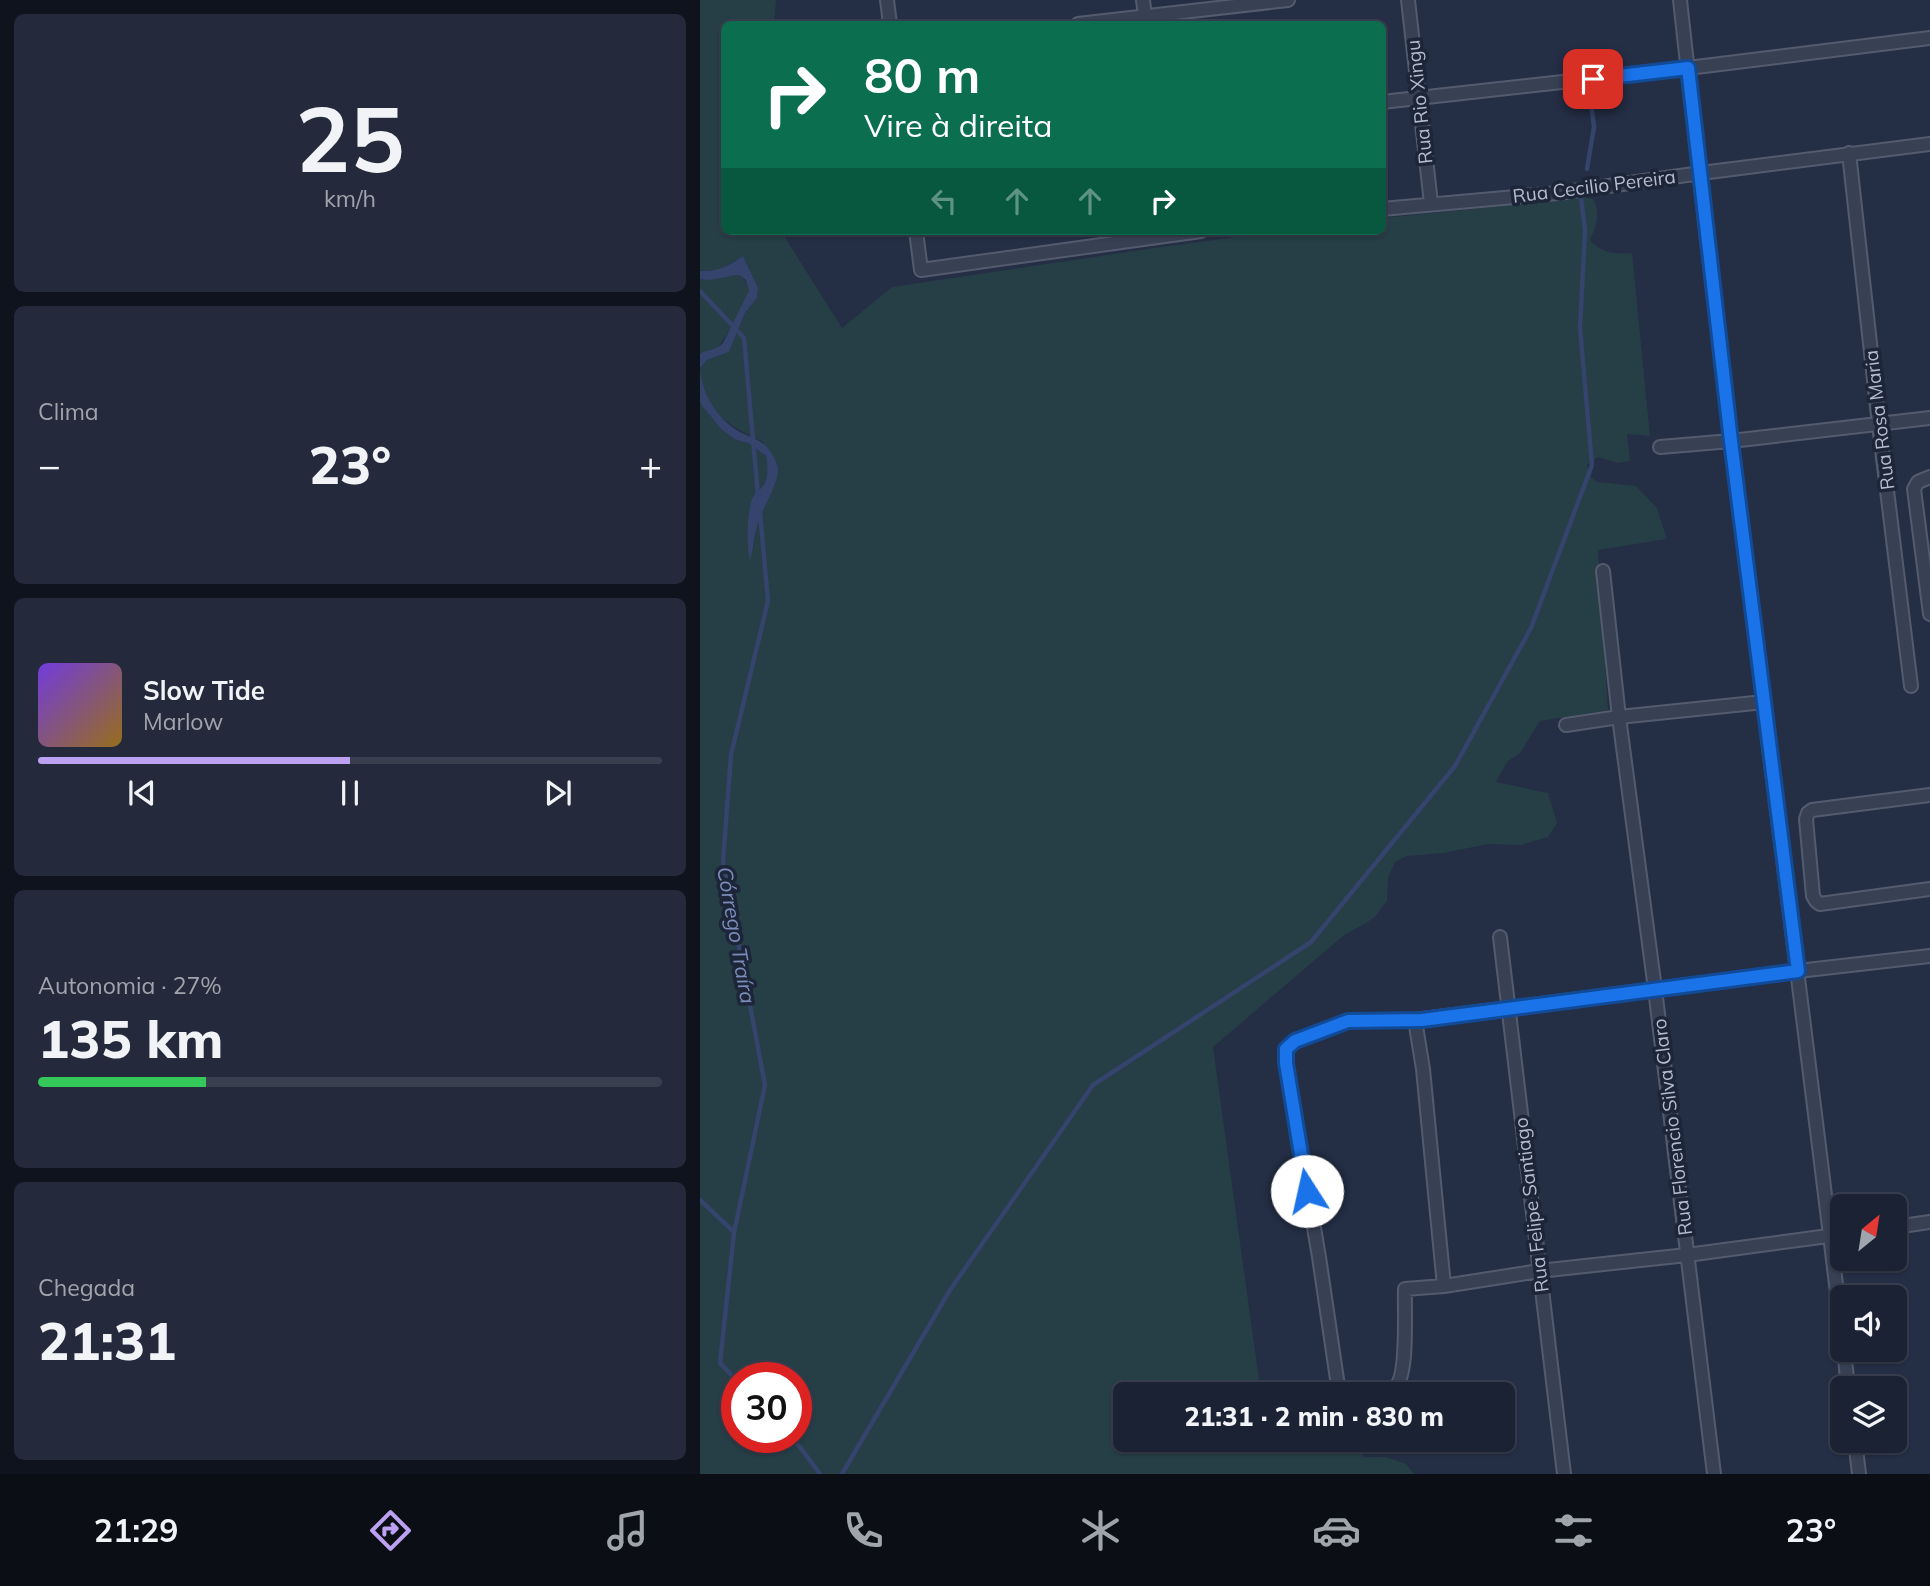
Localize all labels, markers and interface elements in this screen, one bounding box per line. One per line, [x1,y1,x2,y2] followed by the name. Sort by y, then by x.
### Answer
[1401,39,1437,165] street label: Rua Rio Xingu
[864,44,980,105] text: 80 m
[749,49,840,140] icon: right
[1563,49,1623,109] pin
[1574,60,1612,98] icon: arrive
[295,81,405,195] text: 25
[864,105,1052,145] text: Vire à direita
[1511,164,1677,208] street label: Rua Cecilio Pereira
[925,182,963,220] icon: left
[998,182,1036,220] icon: ahead
[1071,182,1109,220] icon: ahead
[1144,182,1182,220] icon: right
[324,184,376,213] text: km/h
[1859,349,1899,491] street label: Rua Rosa Maria
[38,397,99,426] text: Clima
[309,432,391,497] text: 23°
[38,441,61,489] text: −
[639,441,662,489] text: +
[143,674,265,707] text: Slow Tide
[143,707,223,736] text: Marlow
[123,774,161,812] icon: previous
[331,774,369,812] icon: pause
[539,774,577,812] icon: next
[712,864,762,1006] water label: Córrego Traíra
[38,971,222,1000] text: Autonomia · 27%
[38,1006,223,1071] text: 135 km
[1647,1017,1697,1237] street label: Rua Florencio Silva Claro
[1508,1116,1554,1294] street label: Rua Felipe Santiago
[1270,1154,1344,1228] position arrow
[1830,1194,1908,1270] north arrow
[1830,1194,1907,1453] map controls
[38,1273,135,1302] text: Chegada
[1830,1285,1907,1362] button: sound
[38,1308,176,1373] text: 21:31
[721,1362,812,1453] speed limit sign: 30
[1830,1376,1907,1453] button: layers
[1184,1400,1444,1433] text: 21:31 · 2 min · 830 m
[366,1506,415,1555] icon: directions
[603,1506,652,1555] icon: music
[839,1506,888,1555] icon: phone
[1076,1506,1125,1555] icon: climate
[1312,1506,1361,1555] icon: car
[1549,1506,1598,1555] icon: filters
[94,1510,179,1550] text: 21:29
[1786,1510,1836,1550] text: 23°

